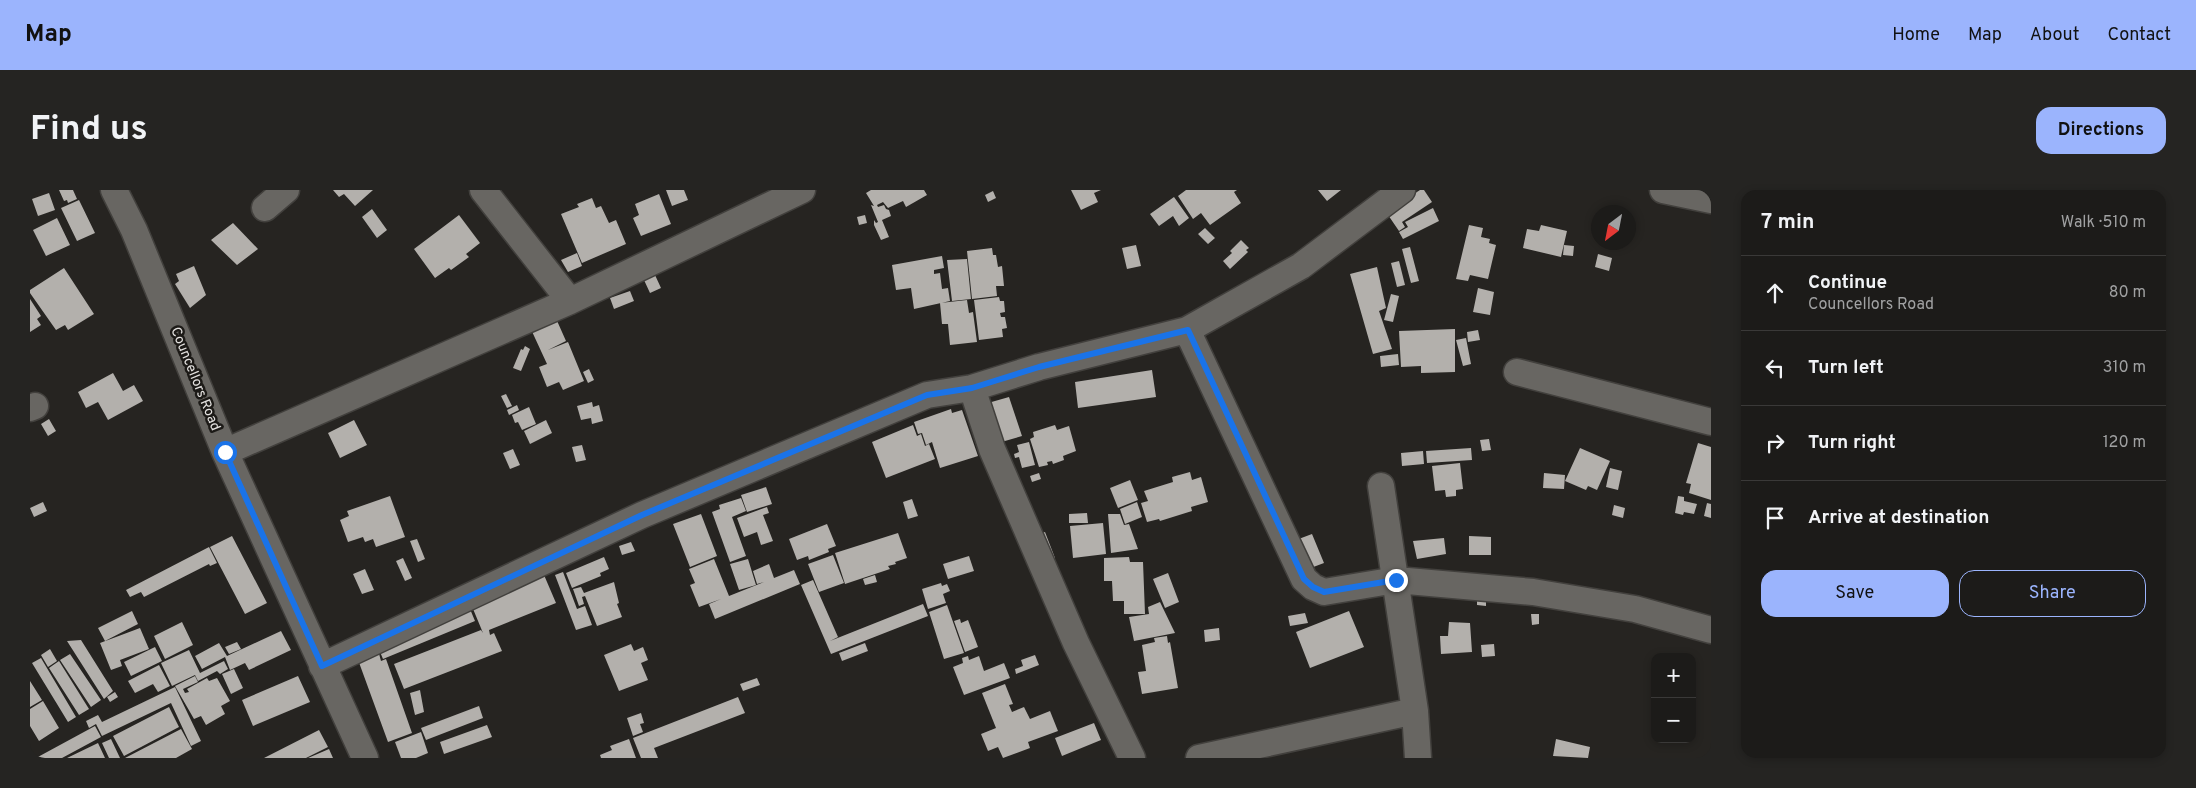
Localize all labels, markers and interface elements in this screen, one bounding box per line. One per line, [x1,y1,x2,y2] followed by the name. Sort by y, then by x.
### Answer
[25,20,72,50] text: Map
[1892,24,1940,47] text: Home
[1968,24,2002,47] text: Map
[2030,24,2079,47] text: About
[2107,24,2171,47] text: Contact
[2036,107,2166,154] button: Directions
[30,108,148,152] text: Find us
[1591,205,1636,250] north arrow
[1761,209,1814,236] text: 7 min
[2061,213,2146,233] text: Walk · 510 m
[1808,271,1887,295] text: Continue
[1761,279,1789,307] icon: ahead
[2109,283,2146,303] text: 80 m
[1808,295,1934,315] text: Councellors Road
[166,325,224,433] street label: Councellors Road
[1761,354,1789,382] icon: left
[1808,356,1884,380] text: Turn left
[2103,358,2146,378] text: 310 m
[1761,429,1789,457] icon: right
[1808,431,1896,455] text: Turn right
[2103,433,2146,453] text: 120 m
[214,441,237,464] route start
[1761,504,1789,532] icon: arrive
[1808,506,1989,530] text: Arrive at destination
[1385,569,1408,592] route end
[1761,570,1949,617] button: Save
[1959,570,2146,617] button: Share
[1651,653,1696,743] map controls
[1651,653,1696,698] button: +
[1651,698,1696,743] button: −

